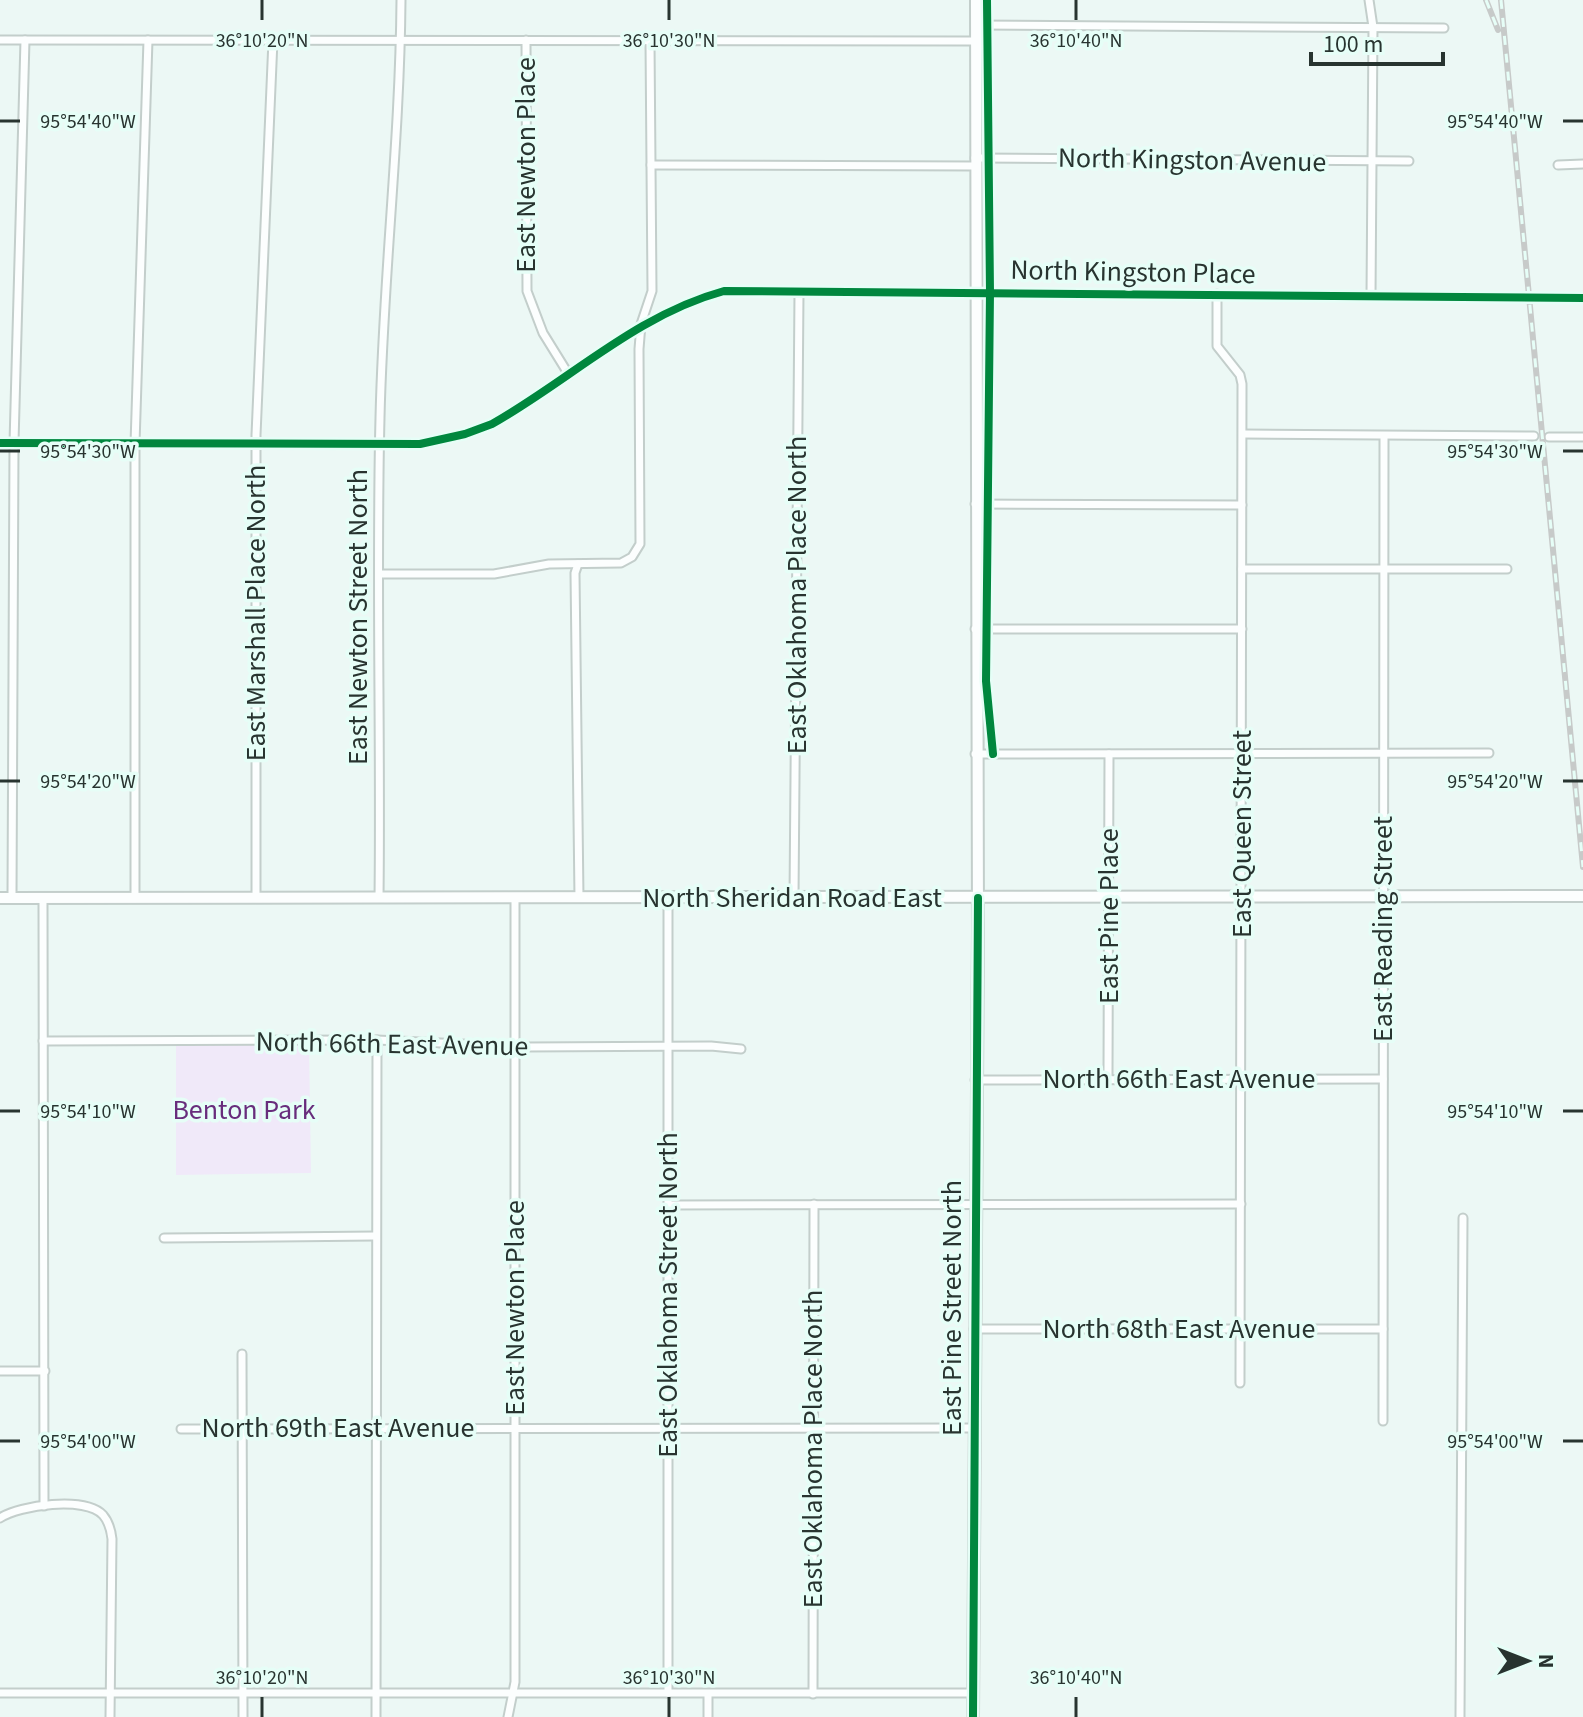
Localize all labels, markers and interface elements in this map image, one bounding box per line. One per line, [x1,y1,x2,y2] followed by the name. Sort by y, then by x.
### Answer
[1311,16,1443,66] scale bar
[216,27,308,55] text: 36°10'20"N
[623,27,715,55] text: 36°10'30"N
[1030,27,1122,55] text: 36°10'40"N
[1323,27,1383,62] text: 100 m
[506,57,546,273] street label: East Newton Place
[40,108,136,136] text: 95°54'40"W
[1447,108,1543,136] text: 95°54'40"W
[1057,138,1327,182] street label: North Kingston Avenue
[1010,250,1256,294] street label: North Kingston Place
[777,436,817,754] street label: East Oklahoma Place North
[40,438,136,466] text: 95°54'30"W
[1447,438,1543,466] text: 95°54'30"W
[236,465,276,761] street label: East Marshall Place North
[338,469,378,765] street label: East Newton Street North
[1222,730,1262,938] street label: East Queen Street
[40,768,136,796] text: 95°54'20"W
[1447,768,1543,796] text: 95°54'20"W
[1363,815,1403,1042] street label: East Reading Street
[1089,828,1129,1004] street label: East Pine Place
[642,878,942,918] street label: North Sheridan Road East
[255,1022,529,1066] street label: North 66th East Avenue
[1043,1059,1315,1099] street label: North 66th East Avenue
[172,1090,316,1130] park label: Benton Park
[40,1098,136,1126] text: 95°54'10"W
[1447,1098,1543,1126] text: 95°54'10"W
[648,1132,688,1458] street label: East Oklahoma Street North
[932,1180,972,1436] street label: East Pine Street North
[495,1200,535,1416] street label: East Newton Place
[793,1290,833,1608] street label: East Oklahoma Place North
[1043,1309,1315,1349] street label: North 68th East Avenue
[202,1408,474,1448] street label: North 69th East Avenue
[40,1428,136,1456] text: 95°54'00"W
[1447,1428,1543,1456] text: 95°54'00"W
[1487,1621,1567,1701] north arrow
[1530,1654,1562,1668] text: N
[216,1664,308,1692] text: 36°10'20"N
[623,1664,715,1692] text: 36°10'30"N
[1030,1664,1122,1692] text: 36°10'40"N

